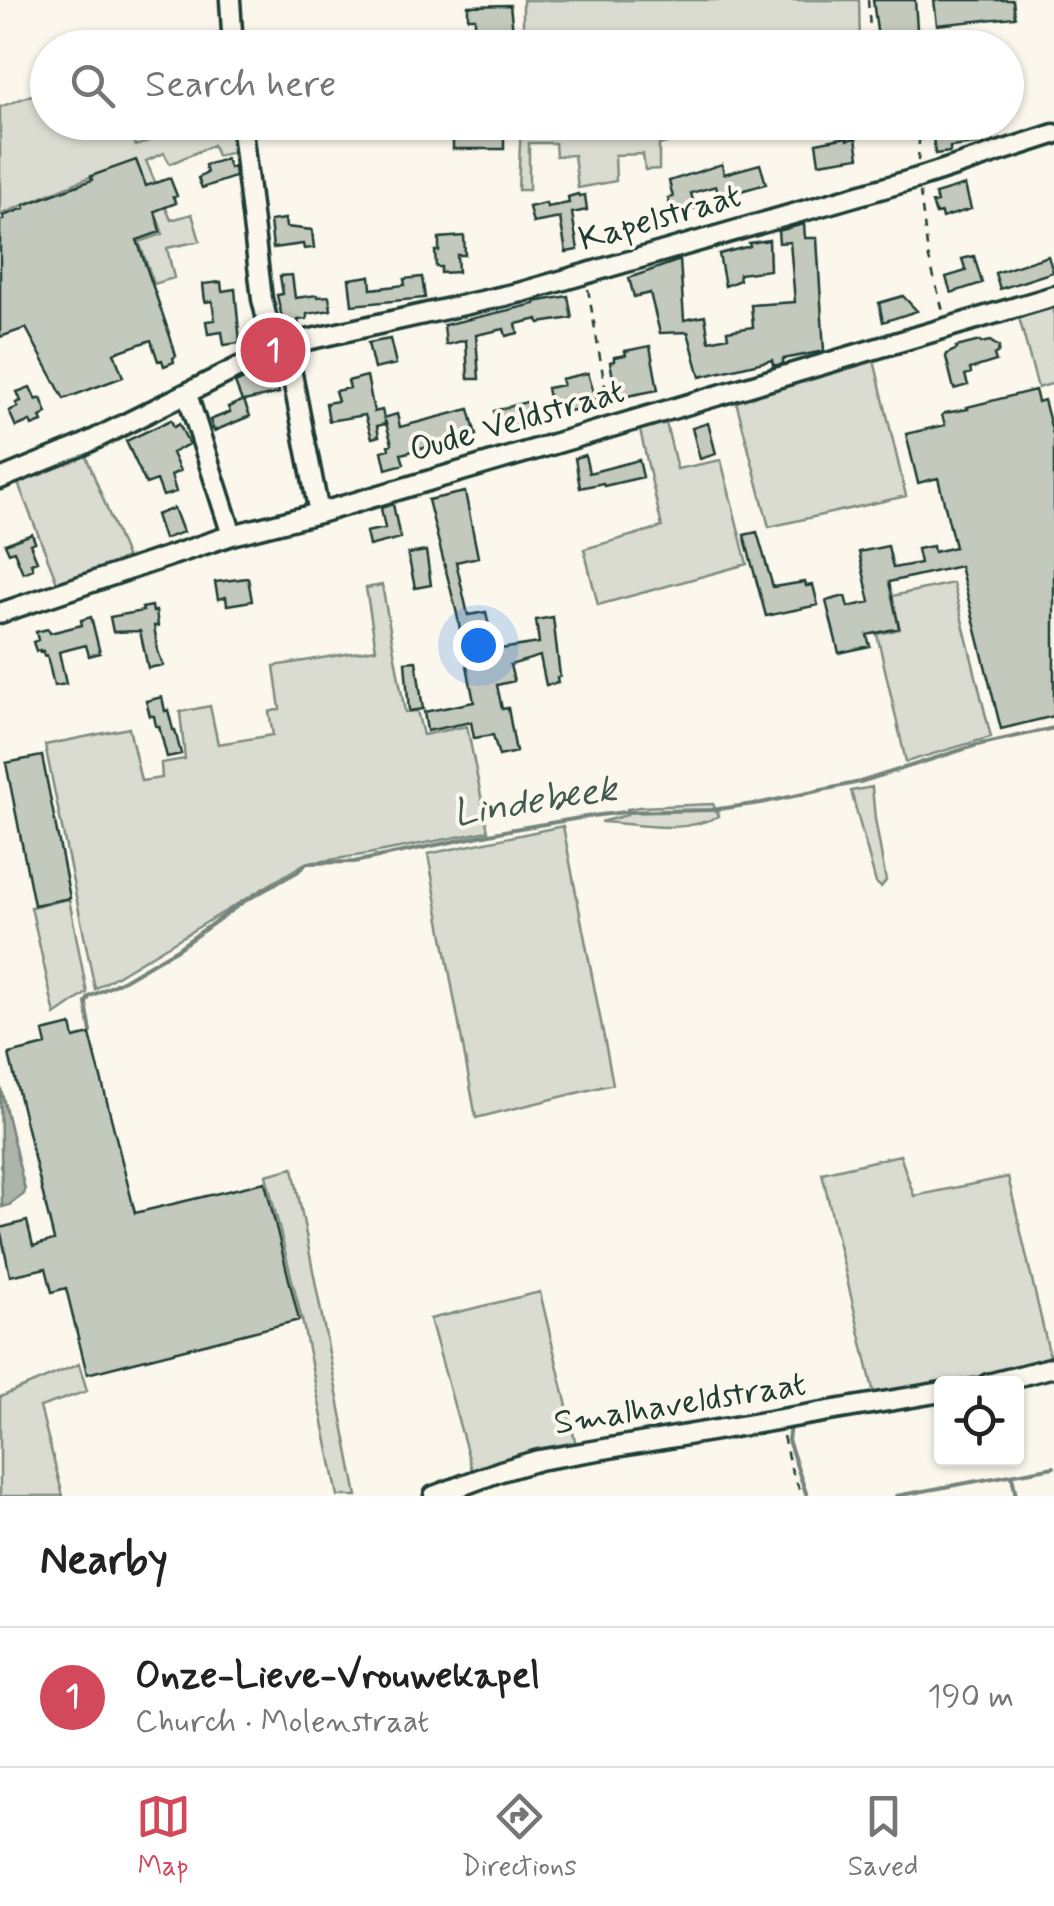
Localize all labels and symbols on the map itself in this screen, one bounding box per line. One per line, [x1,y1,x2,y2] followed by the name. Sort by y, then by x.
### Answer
[574,173,746,263] street label: Kapelstraat
[240,312,306,388] pin: 1
[404,368,630,474] street label: Oude Veldstraat
[453,620,504,671] your location
[450,765,622,839] water label: Lindebeek
[551,1361,809,1447] street label: Smalhaveldstraat

